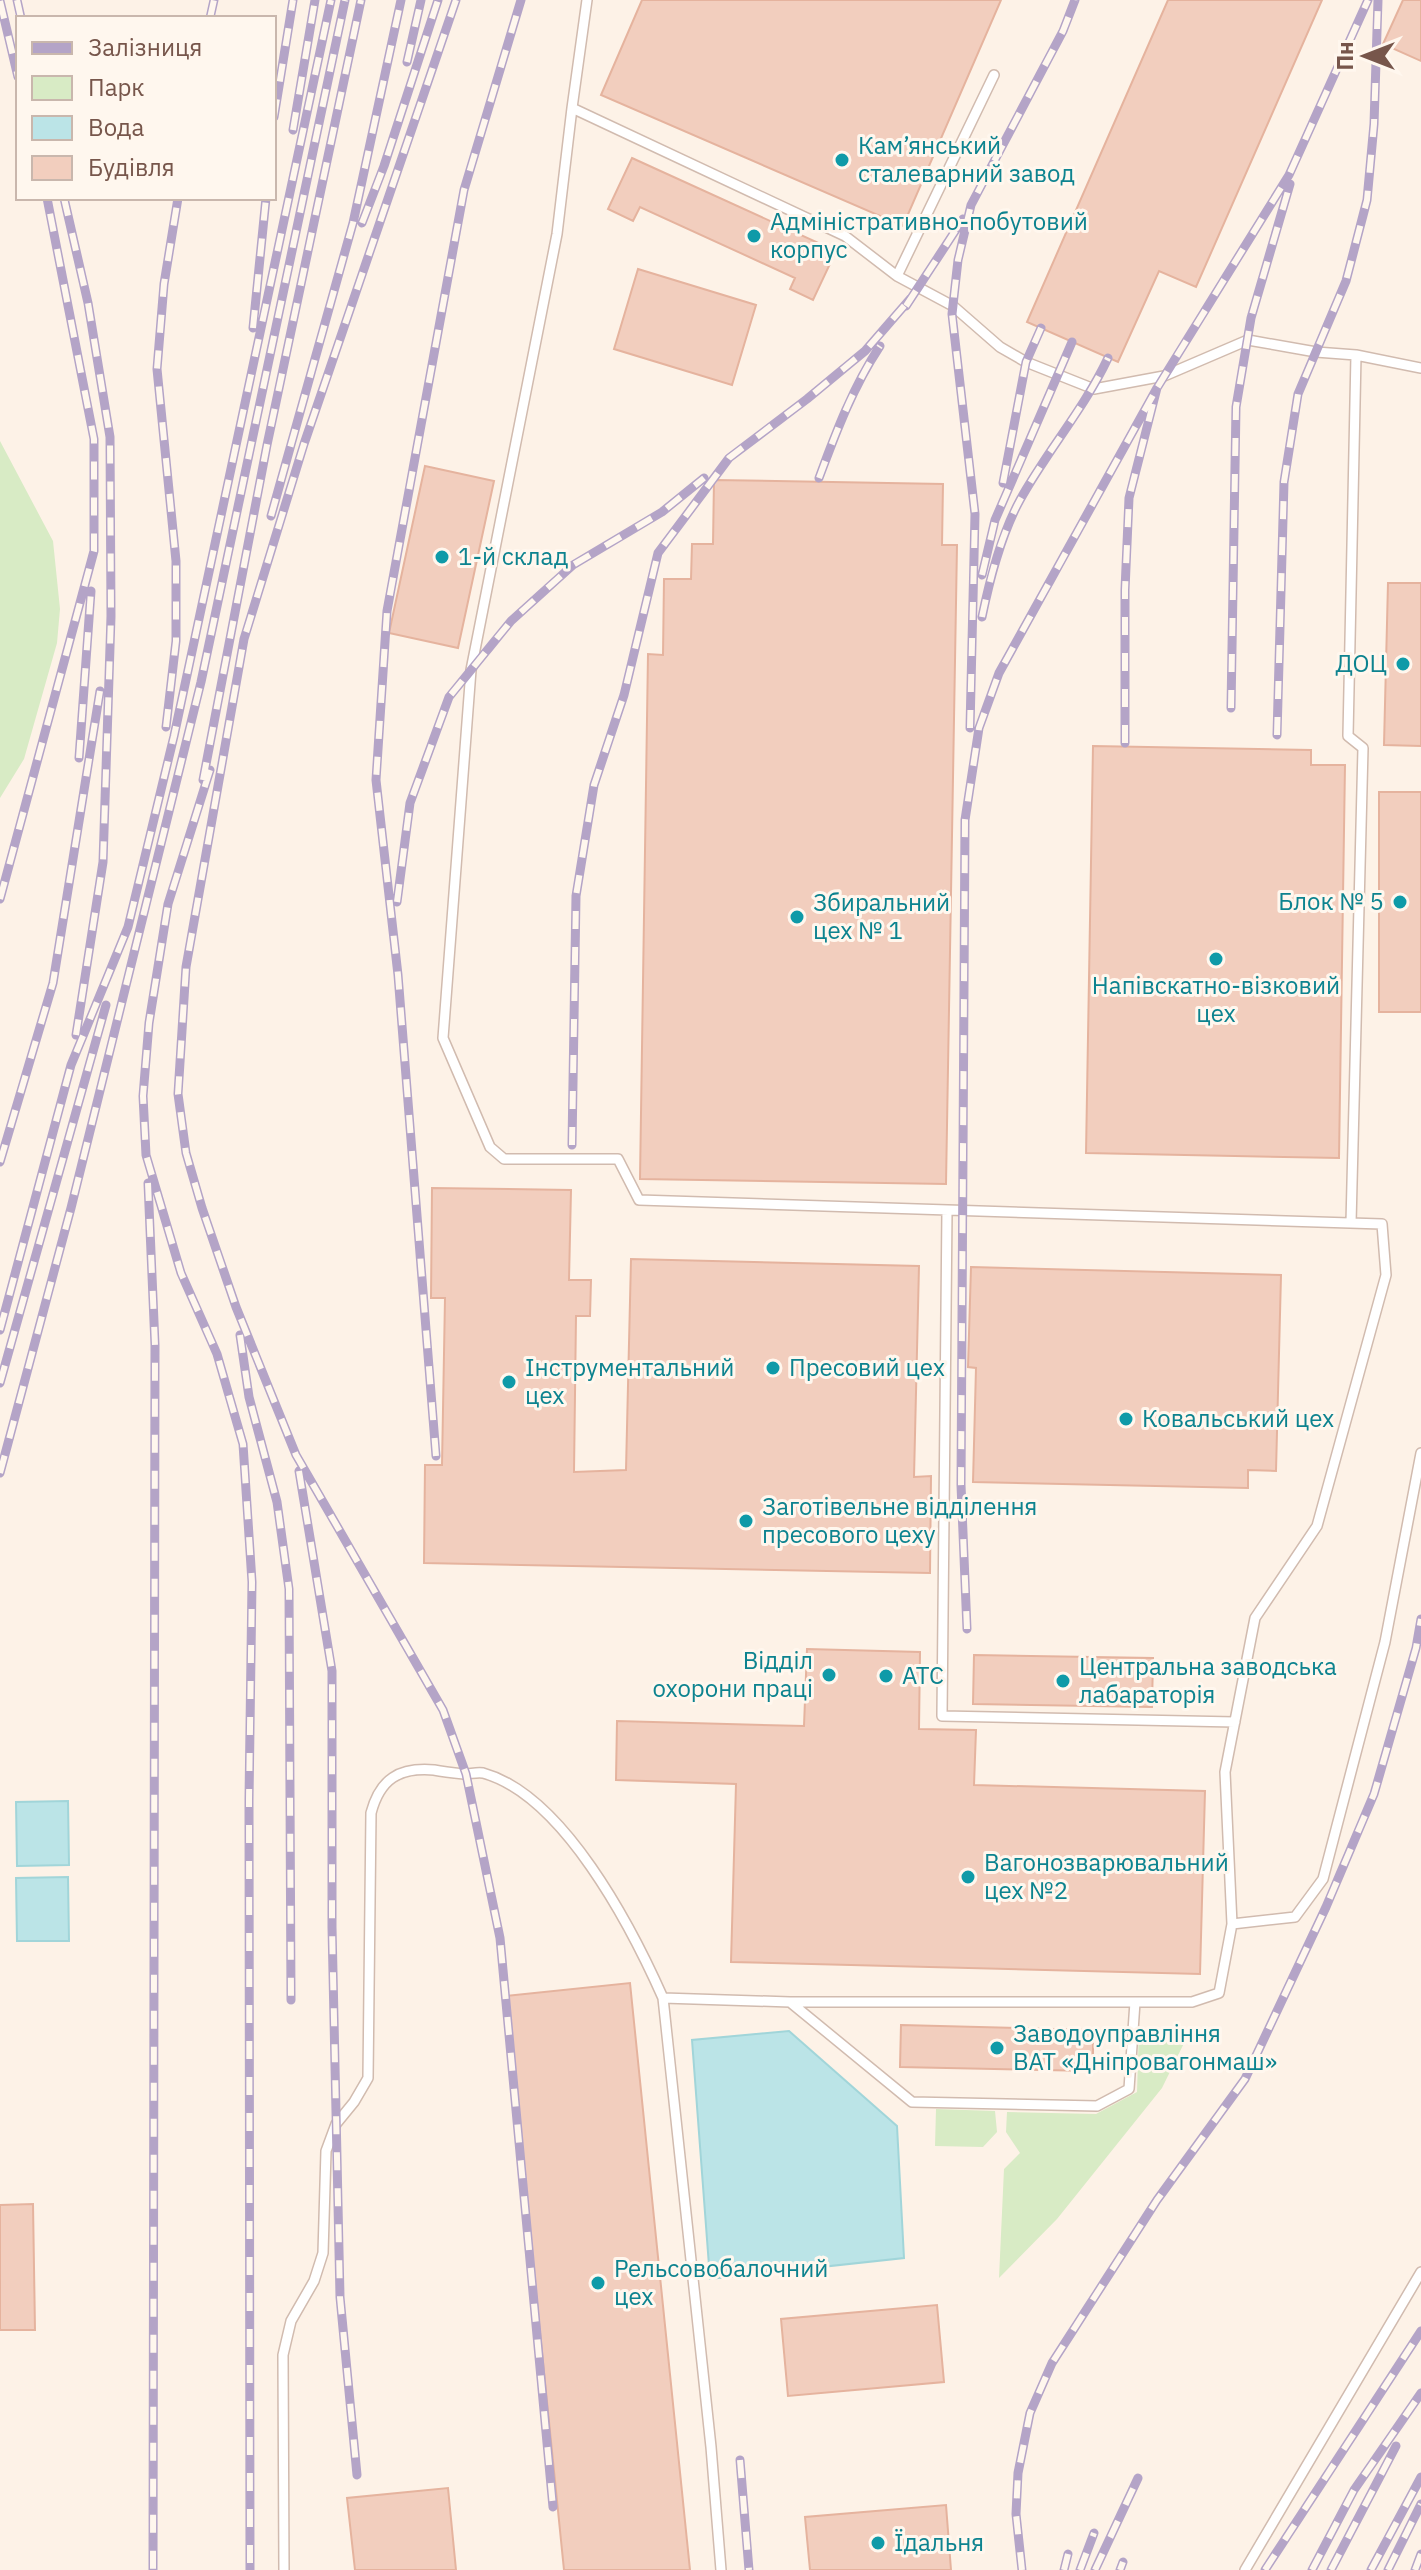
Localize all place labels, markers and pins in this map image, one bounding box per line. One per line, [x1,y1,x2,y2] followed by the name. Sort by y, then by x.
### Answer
[858,129,1075,189] place label: Кам’янський сталеварний завод
[833,151,851,169] marker: Кам’янський сталеварний завод
[770,205,1088,265] place label: Адміністративно-побутовий корпус
[745,227,763,245] marker: Адміністративно-побутовий корпус
[458,540,568,572] place label: 1-й склад
[433,548,451,566] marker: 1-й склад
[1336,647,1387,679] place label: ДОЦ
[1394,655,1412,673] marker: ДОЦ
[1278,885,1384,917] place label: Блок № 5
[813,886,950,946] place label: Збиральний цех № 1
[1391,893,1409,911] marker: Блок № 5
[788,908,806,926] marker: Збиральний цех № 1
[1207,950,1225,968] marker: Напівскатно-візковий цех
[1092,969,1340,1029] place label: Напівскатно-візковий цех
[525,1351,734,1411] place label: Інструментальний цех
[789,1351,945,1383] place label: Пресовий цех
[764,1359,782,1377] marker: Пресовий цех
[500,1373,518,1391] marker: Інструментальний цех
[1142,1402,1334,1434] place label: Ковальський цех
[1117,1410,1135,1428] marker: Ковальський цех
[762,1490,1037,1550] place label: Заготівельне відділення пресового цеху
[737,1512,755,1530] marker: Заготівельне відділення пресового цеху
[652,1644,813,1704] place label: Відділ охорони праці
[1079,1650,1337,1710] place label: Центральна заводська лабараторія
[902,1659,944,1691] place label: АТС
[820,1666,838,1684] marker: Відділ охорони праці
[877,1667,895,1685] marker: АТС
[1054,1672,1072,1690] marker: Центральна заводська лабараторія
[984,1846,1229,1906] place label: Вагонозварювальний цех №2
[959,1868,977,1886] marker: Вагонозварювальний цех №2
[1013,2017,1277,2077] place label: Заводоуправління ВАТ «Дніпровагонмаш»
[988,2039,1006,2057] marker: Заводоуправління ВАТ «Дніпровагонмаш»
[614,2252,828,2312] place label: Рельсовобалочний цех
[589,2274,607,2292] marker: Рельсовобалочний цех
[894,2526,984,2558] place label: Їдальня
[869,2534,887,2552] marker: Їдальня

